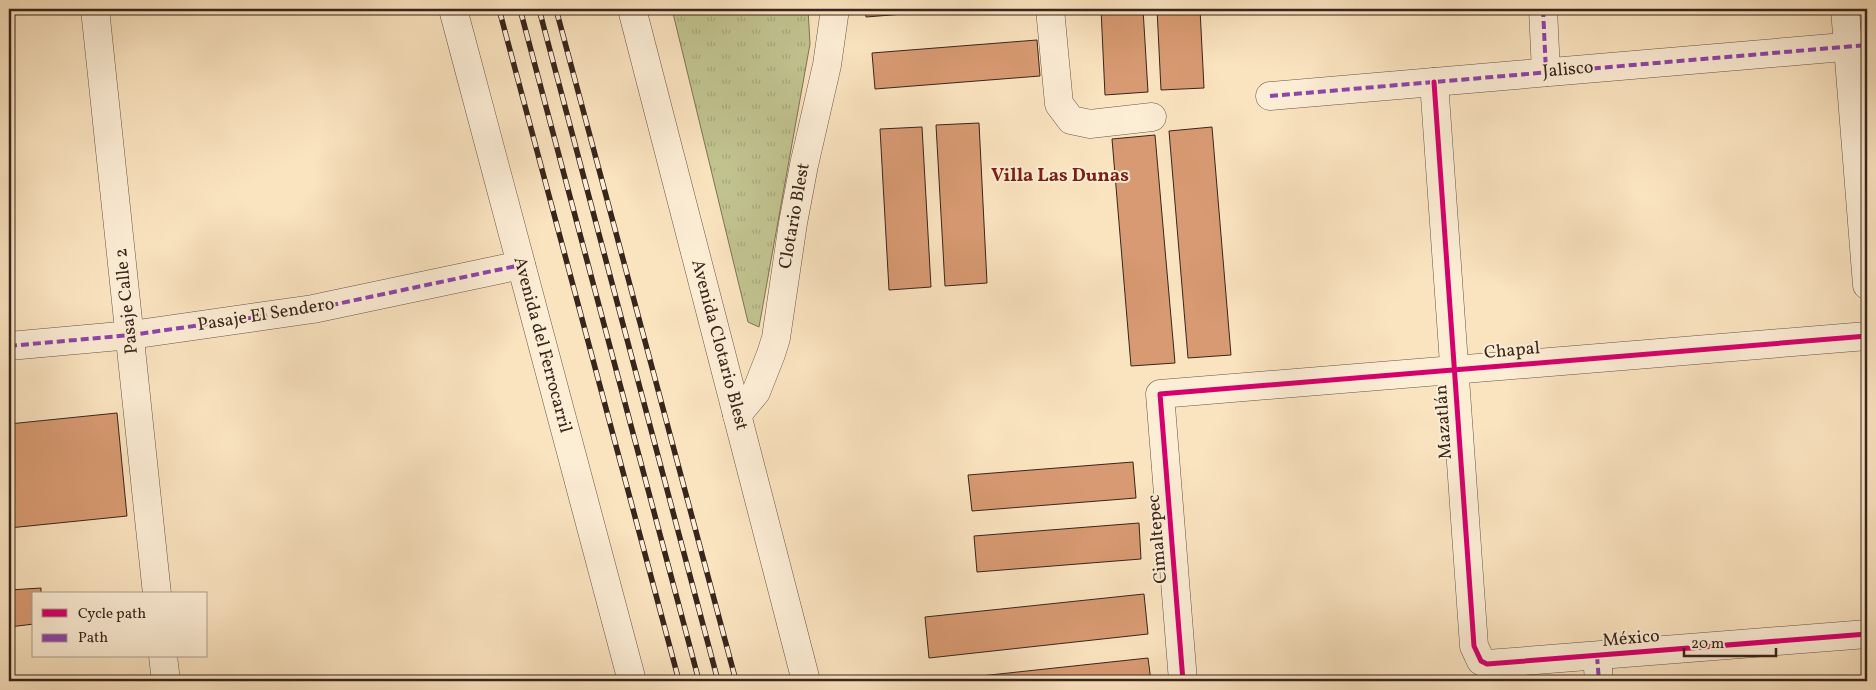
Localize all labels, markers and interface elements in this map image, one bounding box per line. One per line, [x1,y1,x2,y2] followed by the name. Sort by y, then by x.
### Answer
[1541,55,1595,85] street label: Jalisco
[773,161,817,271] street label: Clotario Blest
[991,163,1129,189] district label: Villa Las Dunas
[109,247,145,355] street label: Pasaje Calle 2
[506,254,578,436] street label: Avenida del Ferrocarril
[684,257,754,433] street label: Avenida Clotario Blest
[196,292,336,338] street label: Pasaje El Sendero
[1483,336,1541,366] street label: Chapal
[1429,384,1459,460] street label: Mazatlán
[1142,494,1174,584] street label: Cimaltepec
[32,592,208,658] legend
[78,604,146,625] text: Cycle path
[1601,624,1661,654] street label: México
[1684,625,1776,657] scale bar
[78,628,108,649] text: Path
[1691,634,1724,655] text: 20 m

